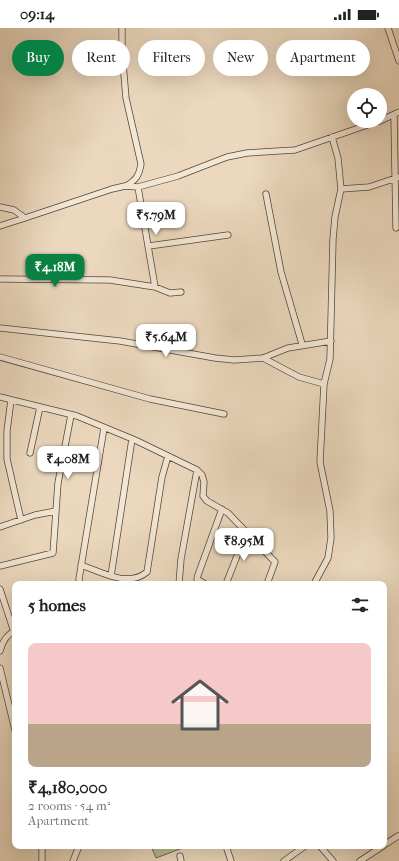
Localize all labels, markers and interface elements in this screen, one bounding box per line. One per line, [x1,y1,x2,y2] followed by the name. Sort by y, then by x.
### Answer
[20,5,54,23] text: 09:14
[12,40,64,76] chip: Buy
[72,40,130,76] chip: Rent
[138,40,205,76] chip: Filters
[213,40,268,76] chip: New
[276,40,370,76] chip: Apartment
[347,88,387,128] map controls
[347,88,387,128] button: locate
[123,202,189,236] pin: ₹5.79M
[136,207,176,222] text: ₹5.79M
[22,254,88,288] pin: ₹4.18M
[34,259,76,274] text: ₹4.18M
[133,324,199,358] pin: ₹5.64M
[145,329,187,344] text: ₹5.64M
[35,446,101,480] pin: ₹4.08M
[46,451,90,466] text: ₹4.08M
[211,528,277,562] pin: ₹8.95M
[224,533,264,548] text: ₹8.95M
[349,594,371,616] icon: filters
[28,595,86,615] text: 5 homes
[164,669,236,741] icon: home
[28,777,107,797] text: ₹4,180,000
[28,798,110,813] text: 2 rooms · 54 m²
[28,813,89,828] text: Apartment

